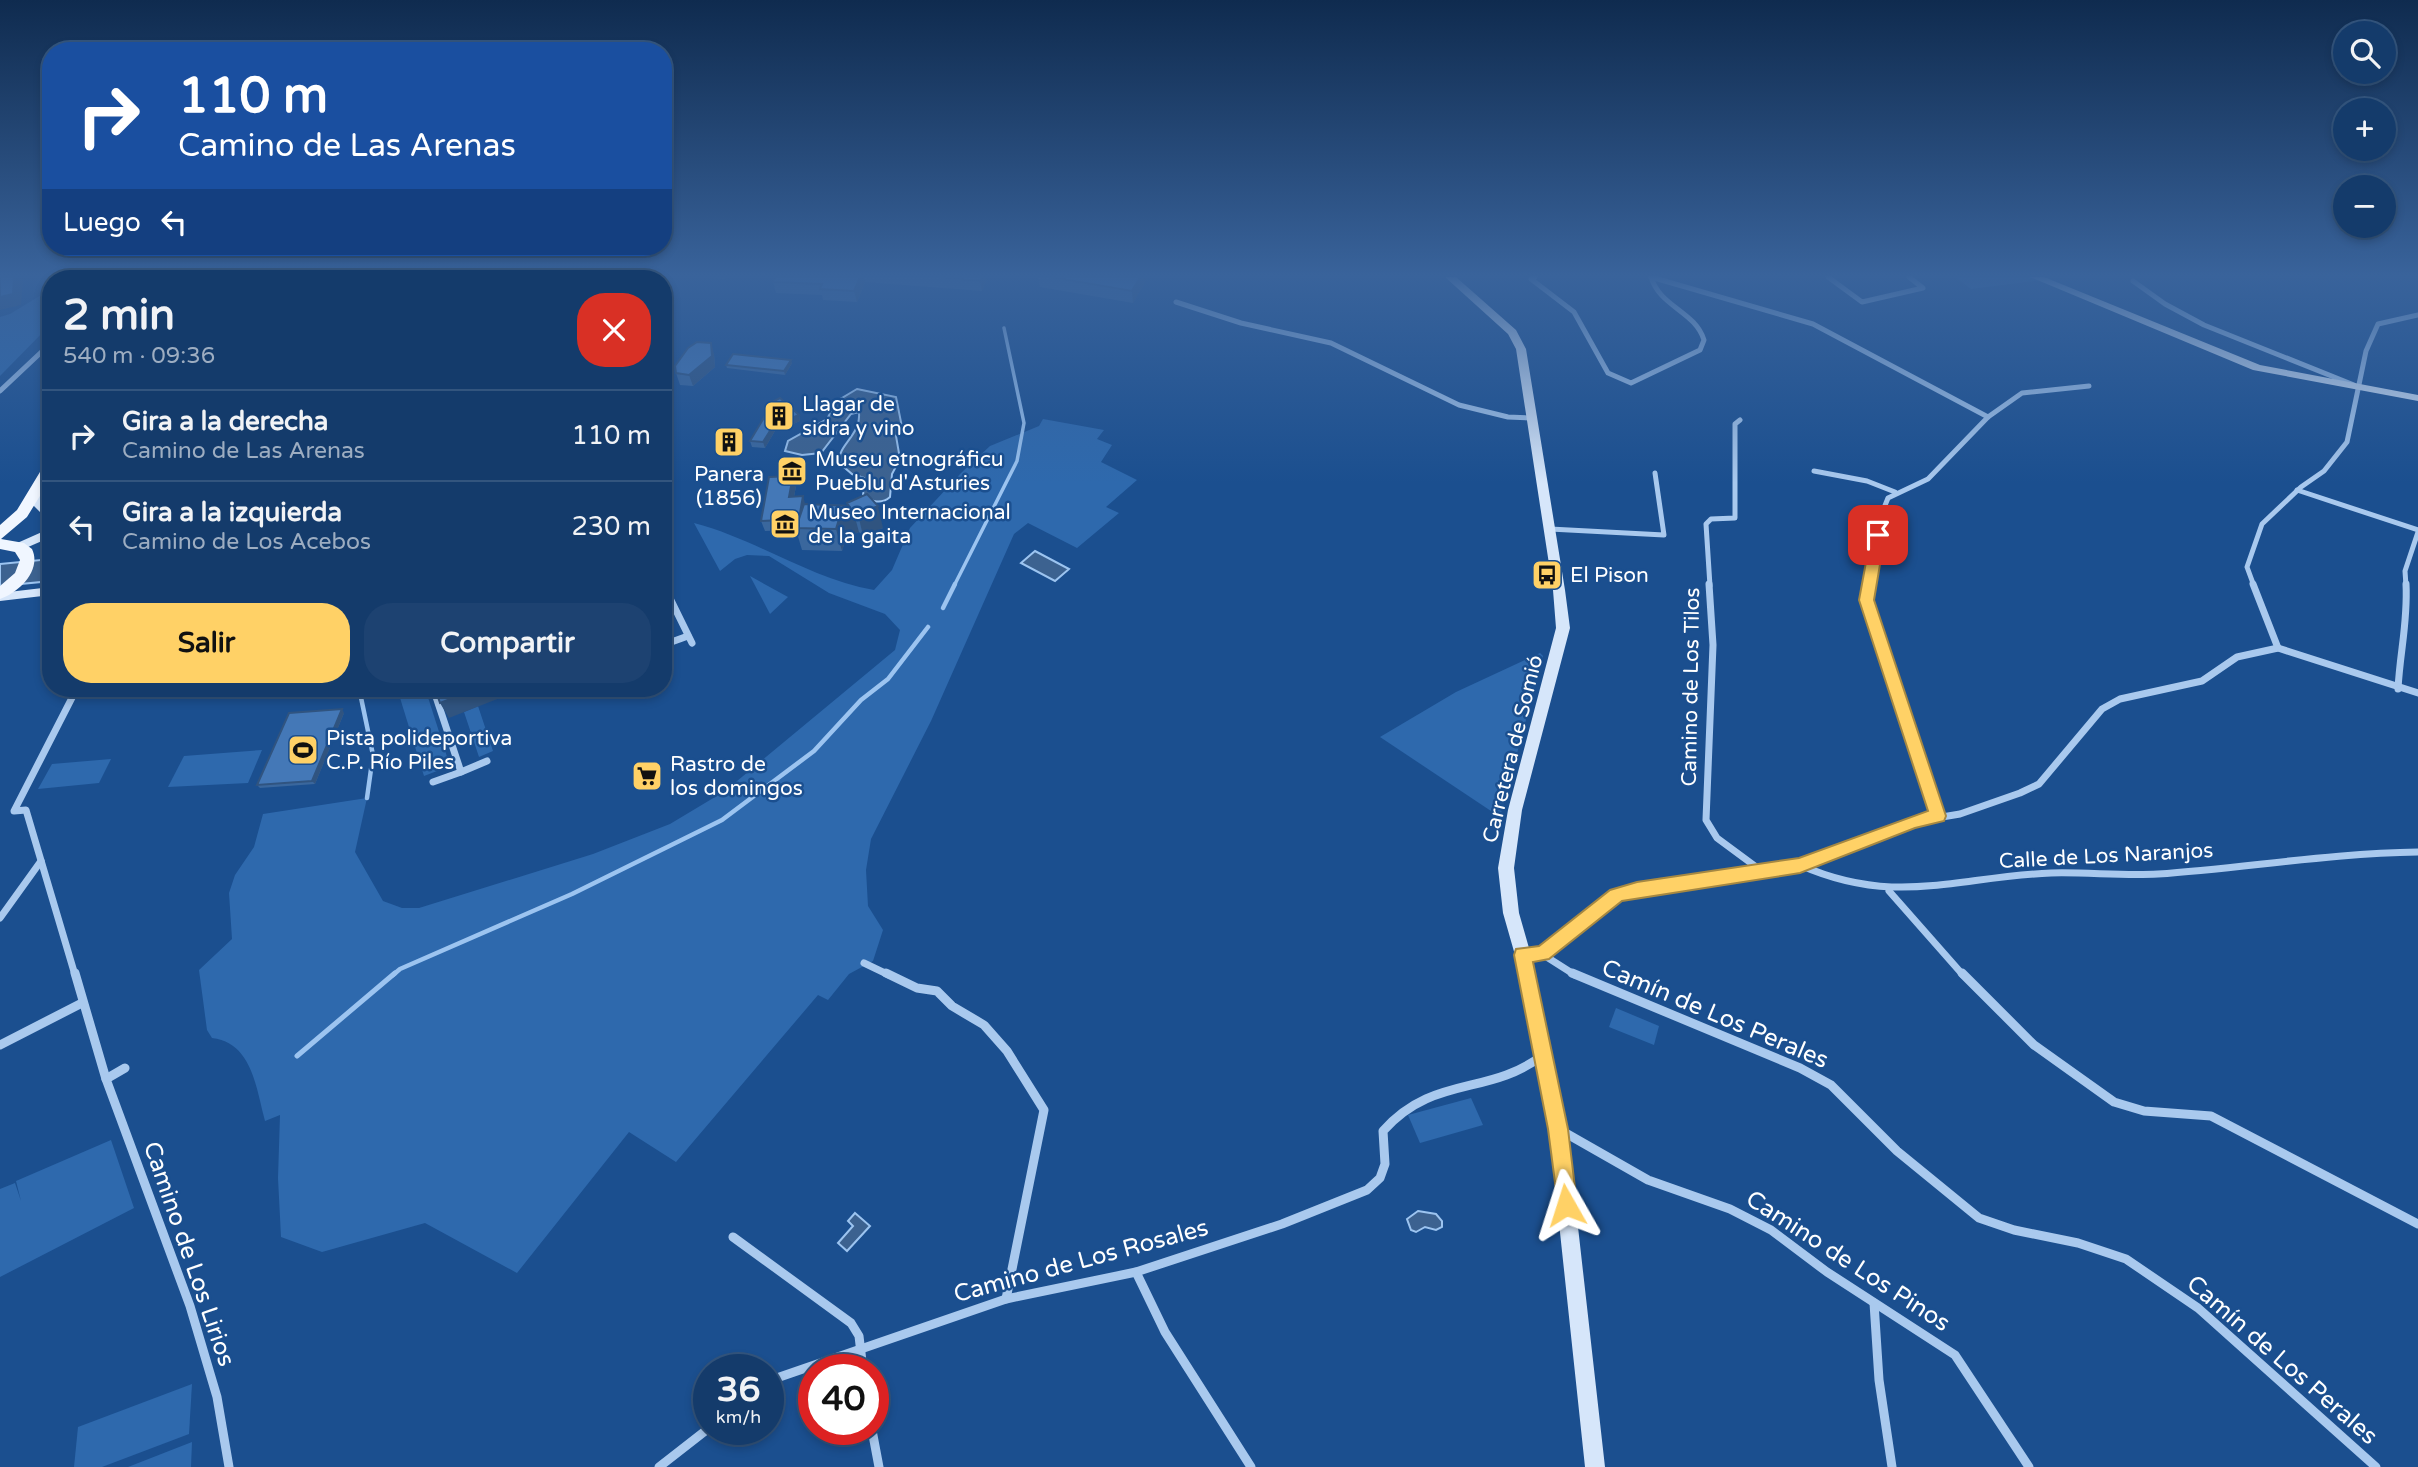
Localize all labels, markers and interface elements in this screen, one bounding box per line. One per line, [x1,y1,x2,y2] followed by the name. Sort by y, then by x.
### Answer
[2333,21,2396,238] map controls
[2333,21,2396,84] button: search
[178,67,328,126] text: 110 m
[63,70,154,161] icon: right
[2333,98,2396,161] button: +
[178,127,516,165] text: Camino de Las Arenas
[2333,175,2396,238] button: −
[155,203,193,241] icon: left
[63,207,141,238] text: Luego
[63,290,175,341] text: 2 min
[577,293,651,367] button: close
[63,342,215,370] text: 540 m · 09:36
[802,392,915,441] place label: Llagar de sidra y vino
[762,399,796,433] building icon: Llagar de sidra y vino
[122,406,328,437] text: Gira a la derecha
[63,417,101,455] icon: right
[571,420,651,451] text: 110 m
[712,425,746,459] building icon: Panera (1856)
[122,437,365,465] text: Camino de Las Arenas
[815,447,1004,496] place label: Museu etnográficu Pueblu d'Asturies
[775,454,809,488] museum icon: Museu etnográficu Pueblu d'Asturies
[694,462,764,511] place label: Panera (1856)
[122,497,342,528] text: Gira a la izquierda
[808,500,1011,549] place label: Museo Internacional de la gaita
[1848,505,1908,565] pin
[768,507,802,541] museum icon: Museo Internacional de la gaita
[63,508,101,546] icon: left
[571,511,651,542] text: 230 m
[1859,516,1897,554] icon: arrive
[122,528,371,556] text: Camino de Los Acebos
[1530,558,1564,592] bus stop icon: El Pison
[1570,563,1649,588] place label: El Pison
[1677,587,1705,787] street label: Camino de Los Tilos
[63,603,350,683] button: Salir
[364,603,651,683] button: Compartir
[1478,652,1548,846] street label: Carretera de Somió
[326,726,512,775] place label: Pista polideportiva C.P. Río Piles
[286,733,320,767] sports icon: Pista polideportiva C.P. Río Piles
[670,752,803,801] place label: Rastro de los domingos
[630,759,664,793] supermarket icon: Rastro de los domingos
[1998,838,2214,874] street label: Calle de Los Naranjos
[1597,953,1833,1075] street label: Camín de Los Perales
[137,1138,241,1370] street label: Camino de Los Lirios
[1529,1168,1603,1242] position arrow
[1741,1184,1955,1338] street label: Camino de Los Pinos
[950,1213,1212,1309] street label: Camino de Los Rosales
[2181,1269,2383,1451] street label: Camín de Los Perales
[798,1354,889,1445] speed limit sign: 40
[717,1369,760,1411] text: 36
[716,1406,761,1428] text: km/h

